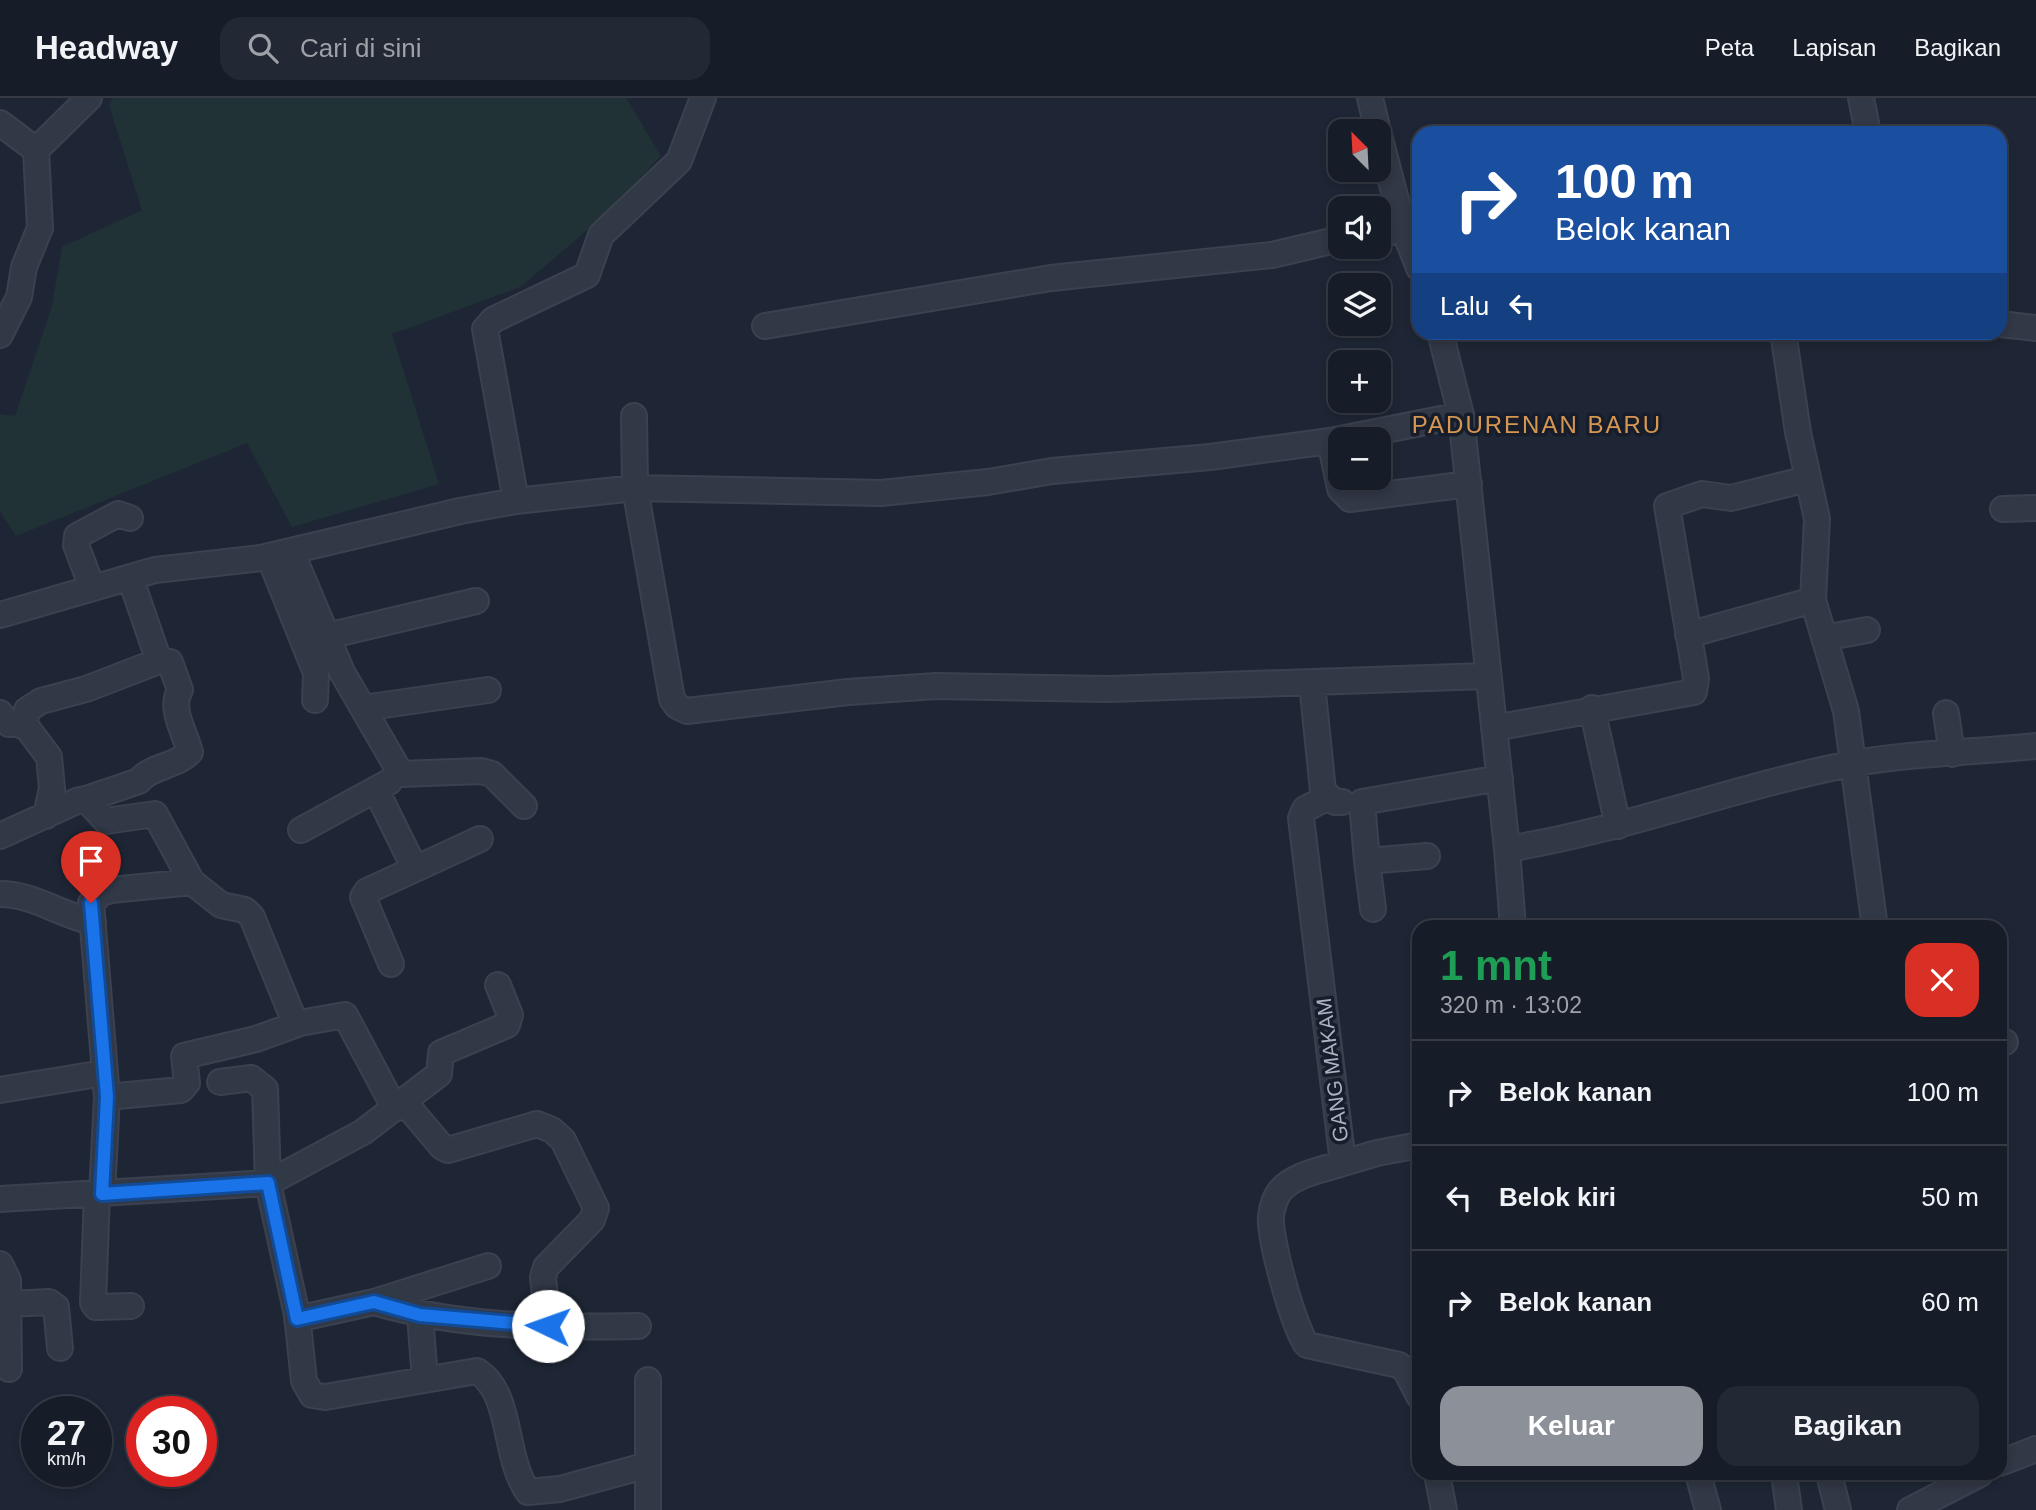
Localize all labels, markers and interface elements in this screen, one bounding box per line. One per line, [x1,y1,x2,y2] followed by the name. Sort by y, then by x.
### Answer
[220,17,710,80] search box
[35,29,178,66] text: Headway
[244,29,282,67] icon: search
[300,33,421,63] text: Cari di sini
[1705,34,1754,61] text: Peta
[1792,34,1876,61] text: Lapisan
[1914,34,2001,61] text: Bagikan
[1328,119,1391,182] north arrow
[1328,119,1391,490] map controls
[1440,154,1531,245] icon: right
[1555,154,1694,208] text: 100 m
[1328,196,1391,259] button: sound
[1555,211,1731,247] text: Belok kanan
[1328,273,1391,336] button: layers
[1503,287,1541,325] icon: left
[1440,291,1489,321] text: Lalu
[1328,350,1391,413] button: +
[1412,411,1662,438] district label: PADURENAN BARU
[1328,427,1391,490] button: −
[61,831,121,903] pin
[72,842,110,880] icon: arrive
[1440,942,1552,989] text: 1 mnt
[1905,943,1979,1017] button: close
[1440,992,1582,1018] text: 320 m · 13:02
[1312,997,1352,1143] street label: GANG MAKAM
[1440,1074,1478,1112] icon: right
[1499,1077,1652,1107] text: Belok kanan
[1907,1077,1979,1107] text: 100 m
[1440,1179,1478,1217] icon: left
[1499,1182,1616,1212] text: Belok kiri
[1921,1182,1979,1212] text: 50 m
[1440,1284,1478,1322] icon: right
[1499,1287,1652,1317] text: Belok kanan
[1921,1287,1979,1317] text: 60 m
[511,1289,585,1363] position arrow
[1440,1386,1703,1466] button: Keluar
[1717,1386,1979,1466] button: Bagikan
[126,1396,217,1487] speed limit sign: 30
[47,1413,86,1452] text: 27
[47,1449,86,1469] text: km/h

